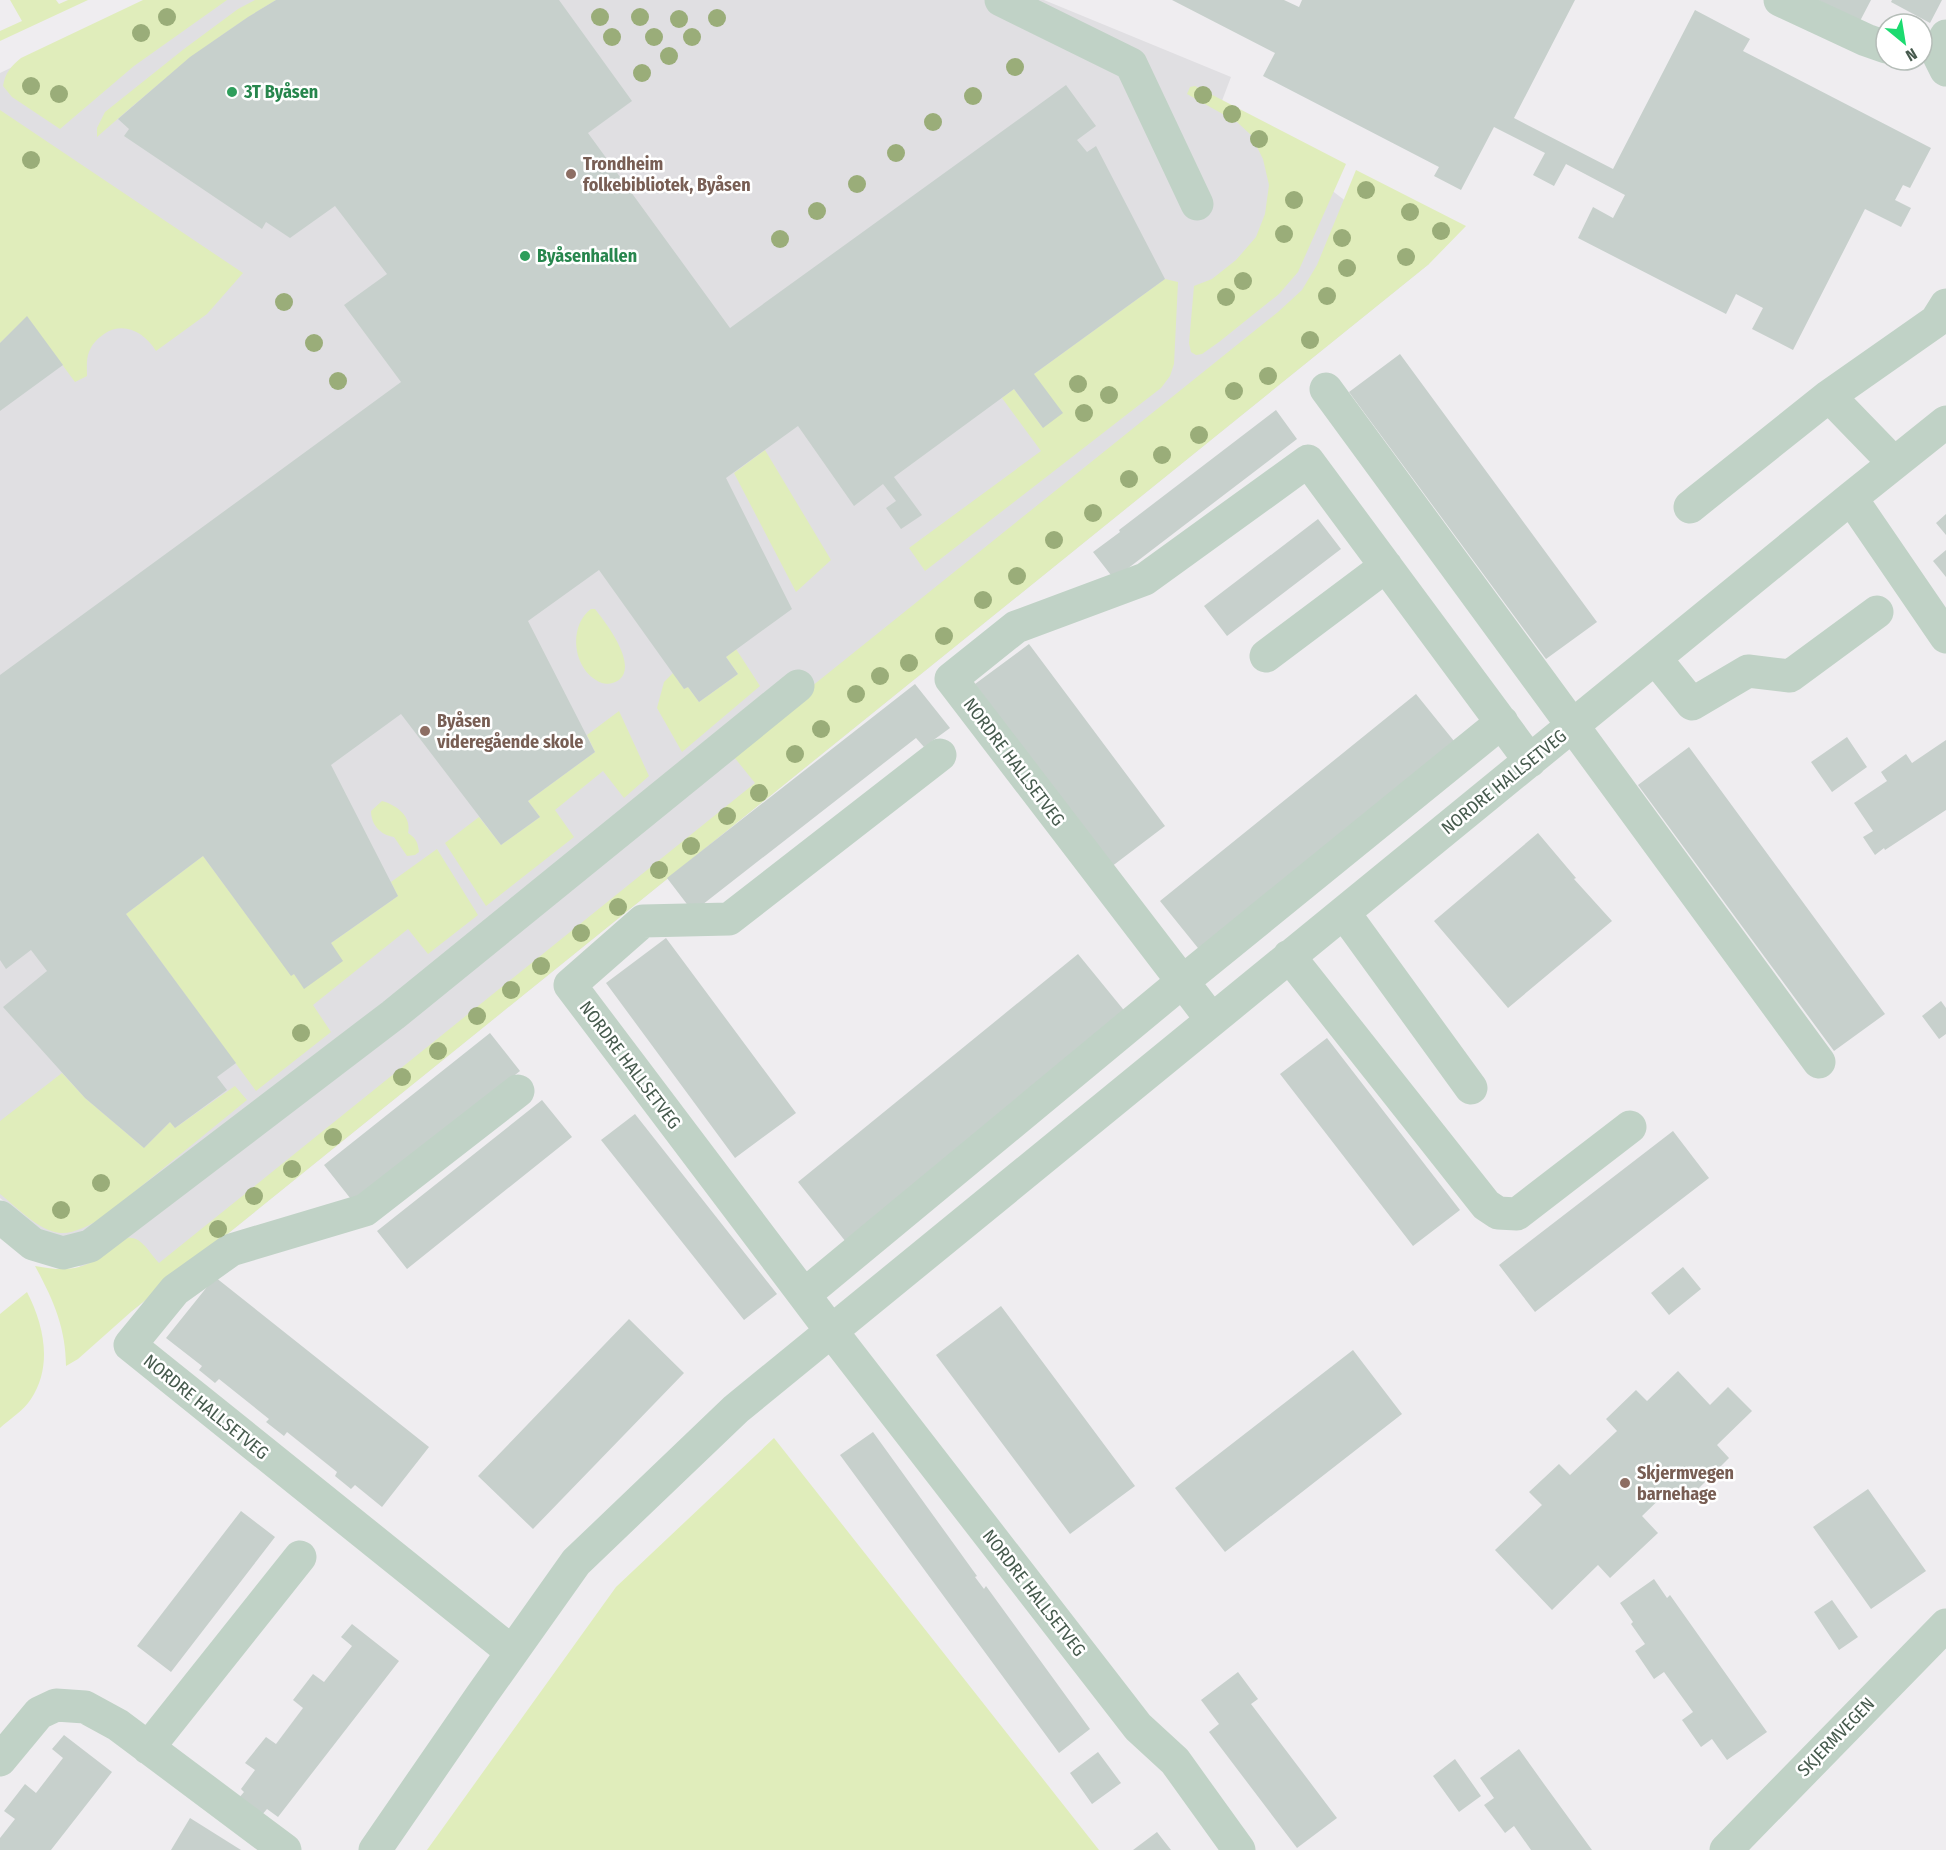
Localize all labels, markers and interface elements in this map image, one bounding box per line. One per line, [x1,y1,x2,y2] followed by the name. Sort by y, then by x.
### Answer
[1874,12,1934,72] north arrow
[1902,44,1920,65] text: N
[243,81,318,103] place label: 3T Byåsen
[225,85,239,99] marker: 3T Byåsen
[583,153,751,196] place label: Trondheim folkebibliotek, Byåsen
[564,167,578,181] marker: Trondheim folkebibliotek, Byåsen
[537,245,637,267] place label: Byåsenhallen
[518,249,532,263] marker: Byåsenhallen
[959,694,1069,830] street label: NORDRE HALLSETVEG
[436,710,583,753] place label: Byåsen videregående skole
[418,724,432,738] marker: Byåsen videregående skole
[1437,725,1571,839] street label: NORDRE HALLSETVEG
[575,997,685,1133] street label: NORDRE HALLSETVEG
[139,1350,273,1464] street label: NORDRE HALLSETVEG
[1637,1462,1734,1505] place label: Skjermvegen barnehage
[1618,1476,1632,1490] marker: Skjermvegen barnehage
[978,1525,1090,1661] street label: NORDRE HALLSETVEG
[1793,1693,1879,1781] street label: SKJERMVEGEN

